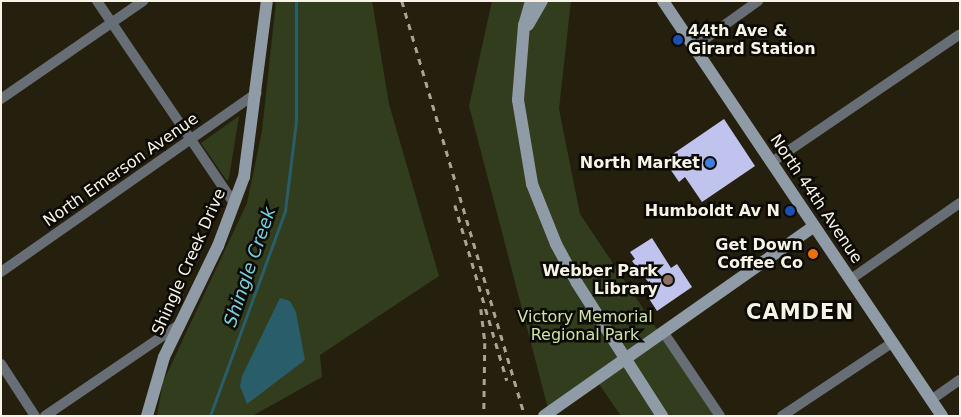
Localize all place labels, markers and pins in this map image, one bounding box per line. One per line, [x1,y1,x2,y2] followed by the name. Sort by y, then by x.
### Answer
[688,21,816,59] place label: 44th Ave & Girard Station
[672,34,684,46] marker: 44th Ave & Girard Station
[580,153,700,173] place label: North Market
[704,157,716,169] marker: North Market
[645,201,780,221] place label: Humboldt Av N
[784,205,796,217] marker: Humboldt Av N
[715,235,803,273] place label: Get Down Coffee Co
[807,248,819,260] marker: Get Down Coffee Co
[542,261,658,299] place label: Webber Park Library
[662,274,674,286] marker: Webber Park Library

